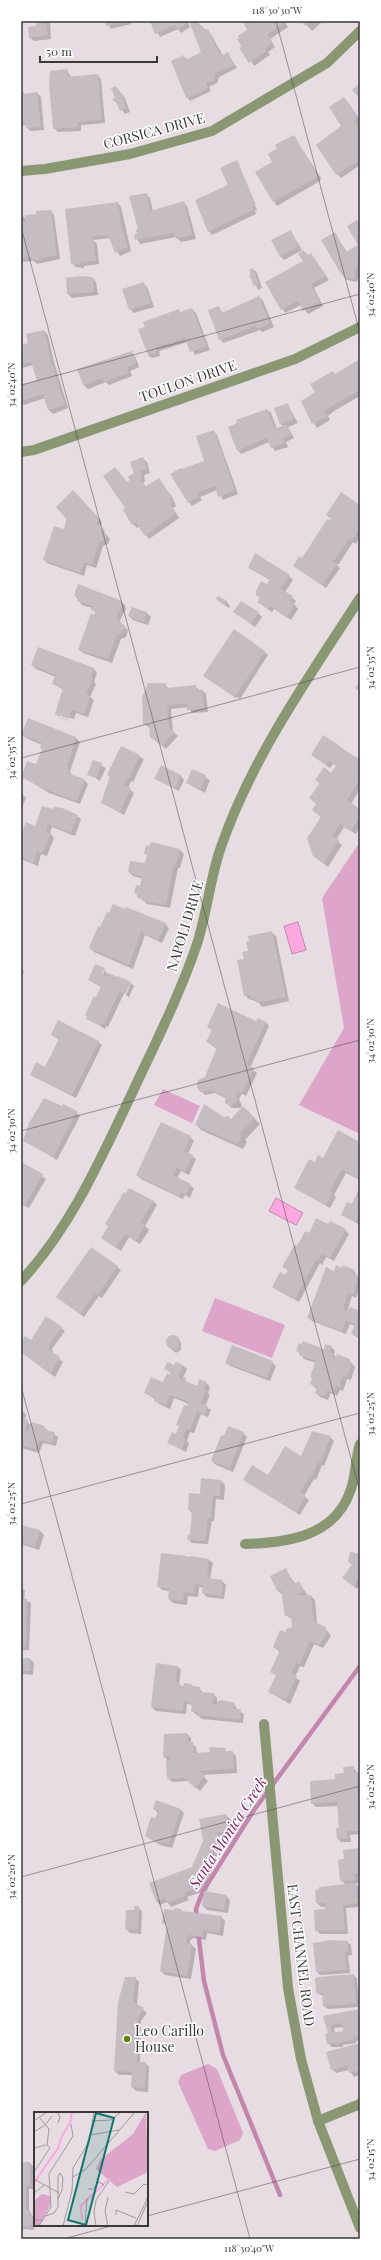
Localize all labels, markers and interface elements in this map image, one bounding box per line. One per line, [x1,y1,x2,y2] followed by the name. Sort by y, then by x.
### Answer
[252,3,303,17] text: 118°30'30"W
[40,38,157,64] scale bar
[46,43,72,59] text: 50 m
[101,108,207,153] street label: CORSICA DRIVE
[363,273,377,317] text: 34°02'40"N
[137,355,239,406] street label: TOULON DRIVE
[4,363,18,407] text: 34°02'40"N
[363,646,377,690] text: 34°02'35"N
[4,736,18,780] text: 34°02'35"N
[162,878,207,974] street label: NAPOLI DRIVE
[363,1018,377,1064] text: 34°02'30"N
[4,1108,18,1154] text: 34°02'30"N
[363,1392,377,1436] text: 34°02'25"N
[4,1482,18,1526] text: 34°02'25"N
[363,1764,377,1810] text: 34°02'20"N
[183,1772,271,1893] water label: Santa Monica Creek
[4,1854,18,1900] text: 34°02'20"N
[283,1883,320,2027] street label: EAST CHANNEL ROAD
[135,2021,204,2056] place label: Leo Carillo House
[122,2034,132,2044] marker: Leo Carillo House
[34,2112,148,2226] inset map
[363,2139,377,2181] text: 34°02'15"N
[224,2241,275,2255] text: 118°30'40"W

